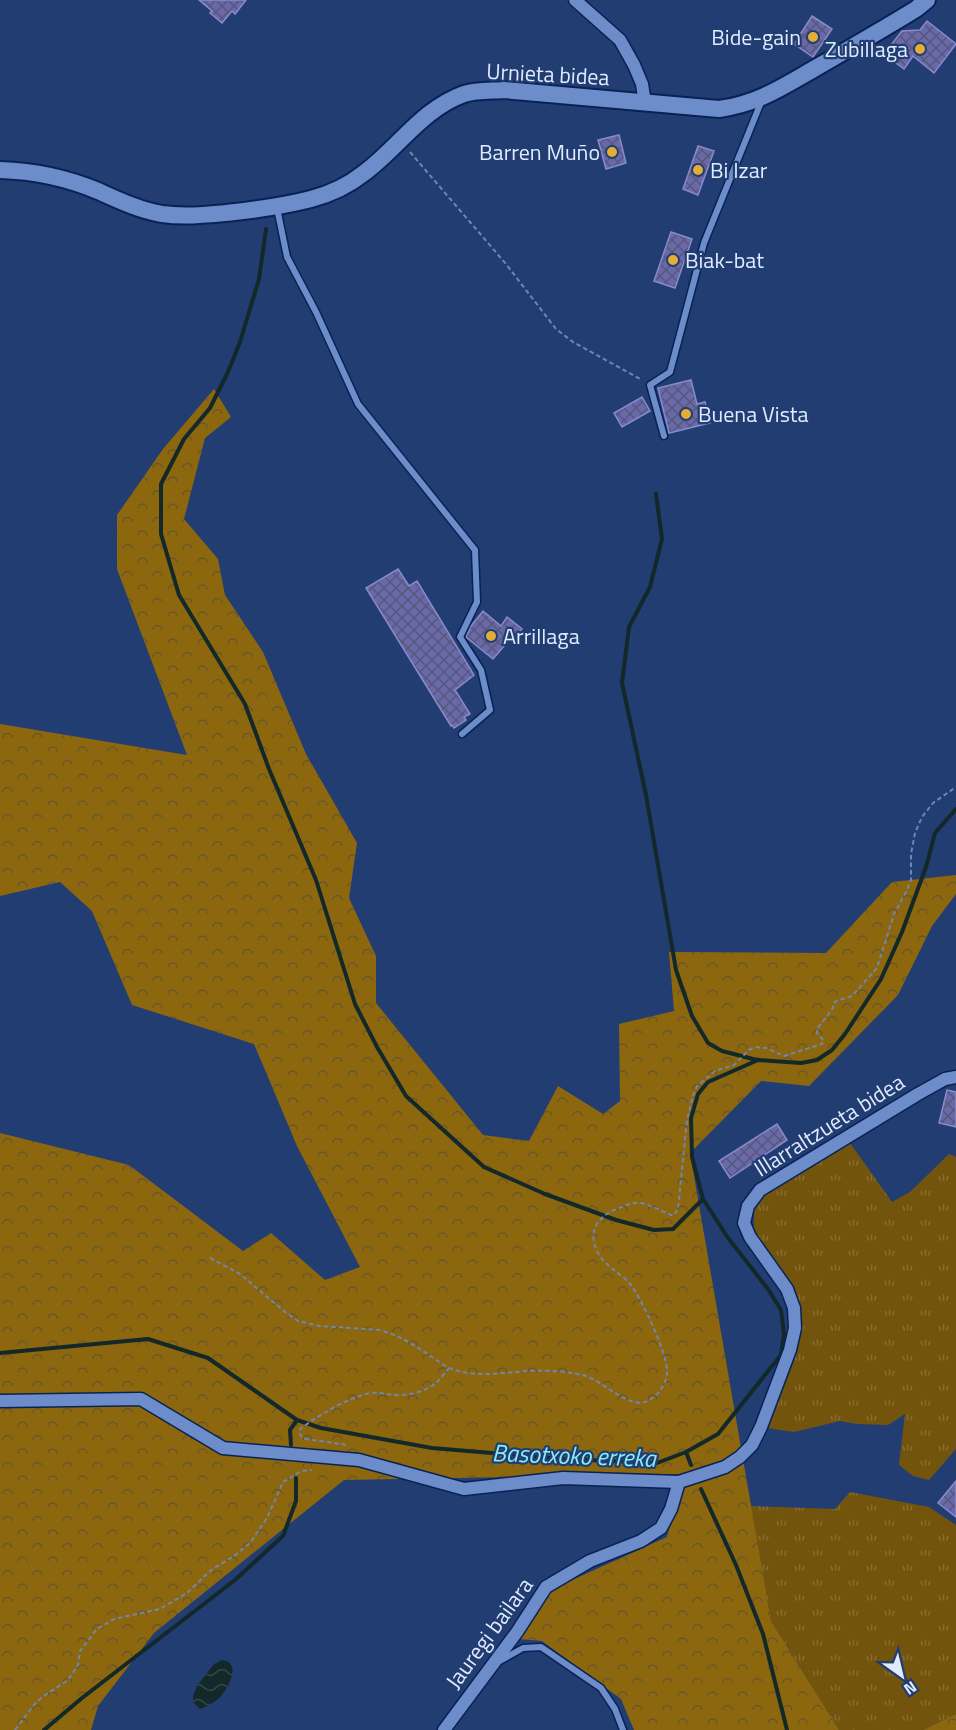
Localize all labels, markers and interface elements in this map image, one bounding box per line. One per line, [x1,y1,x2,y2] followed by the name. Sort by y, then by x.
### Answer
[711,20,801,54] place label: Bide-gain
[806,30,820,44] marker: Bide-gain
[825,32,908,66] place label: Zubillaga
[913,42,927,56] marker: Zubillaga
[486,54,610,94] street label: Urnieta bidea
[479,135,600,169] place label: Barren Muño
[605,145,619,159] marker: Barren Muño
[710,153,768,187] place label: Bi Izar
[691,163,705,177] marker: Bi Izar
[685,243,764,277] place label: Biak-bat
[666,253,680,267] marker: Biak-bat
[698,397,809,431] place label: Buena Vista
[679,407,693,421] marker: Buena Vista
[503,619,580,653] place label: Arrillaga
[484,629,498,643] marker: Arrillaga
[747,1065,911,1185] street label: Illarraltzueta bidea
[492,1434,659,1476] water label: Basotxoko erreka
[437,1570,541,1696] street label: Jauregi bailara
[872,1646,932,1706] north arrow
[899,1675,922,1701] text: N

